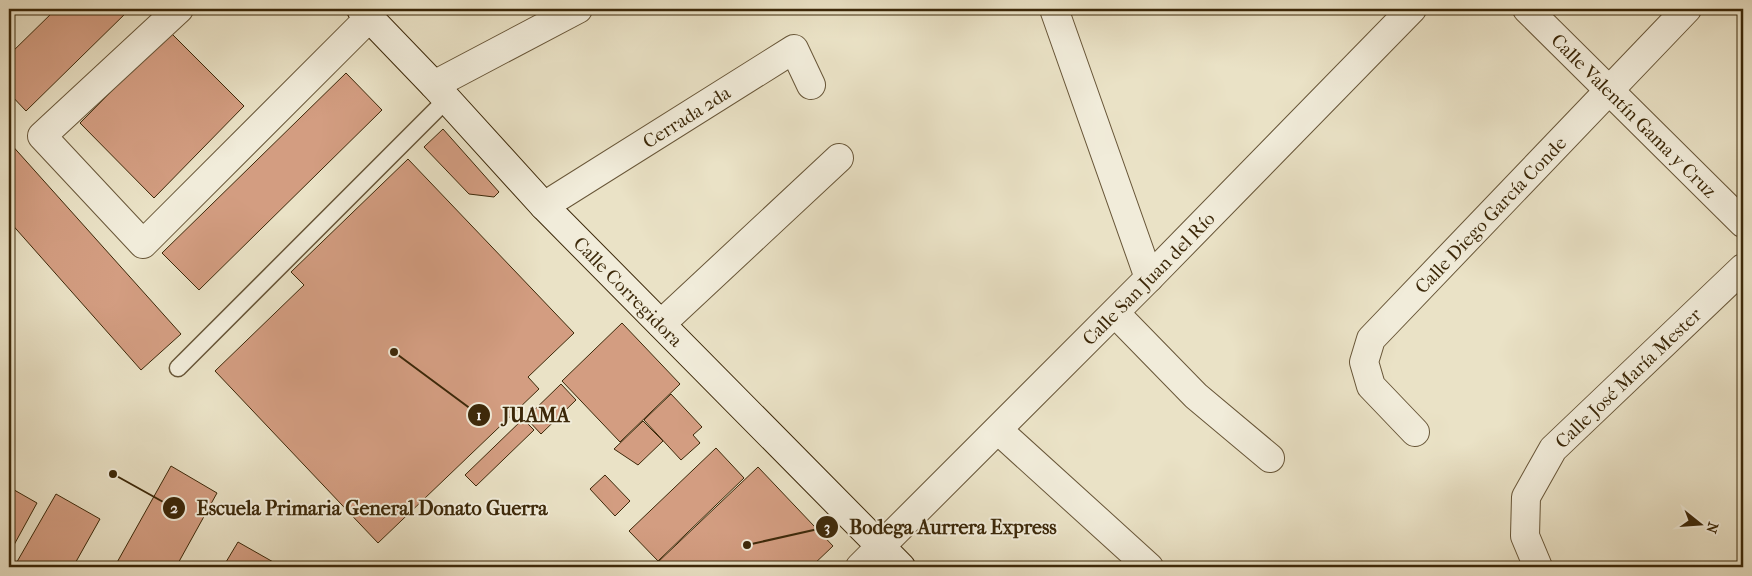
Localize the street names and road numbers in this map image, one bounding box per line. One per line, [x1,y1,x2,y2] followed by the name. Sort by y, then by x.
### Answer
[1546,30,1721,202] street label: Calle Valentín Gama y Cruz
[639,82,735,153] street label: Cerrada 2da
[1411,132,1571,298] street label: Calle Diego García Conde
[1078,207,1220,350] street label: Calle San Juan del Río
[569,233,687,352] street label: Calle Corregidora
[1551,303,1707,453] street label: Calle José María Mester

